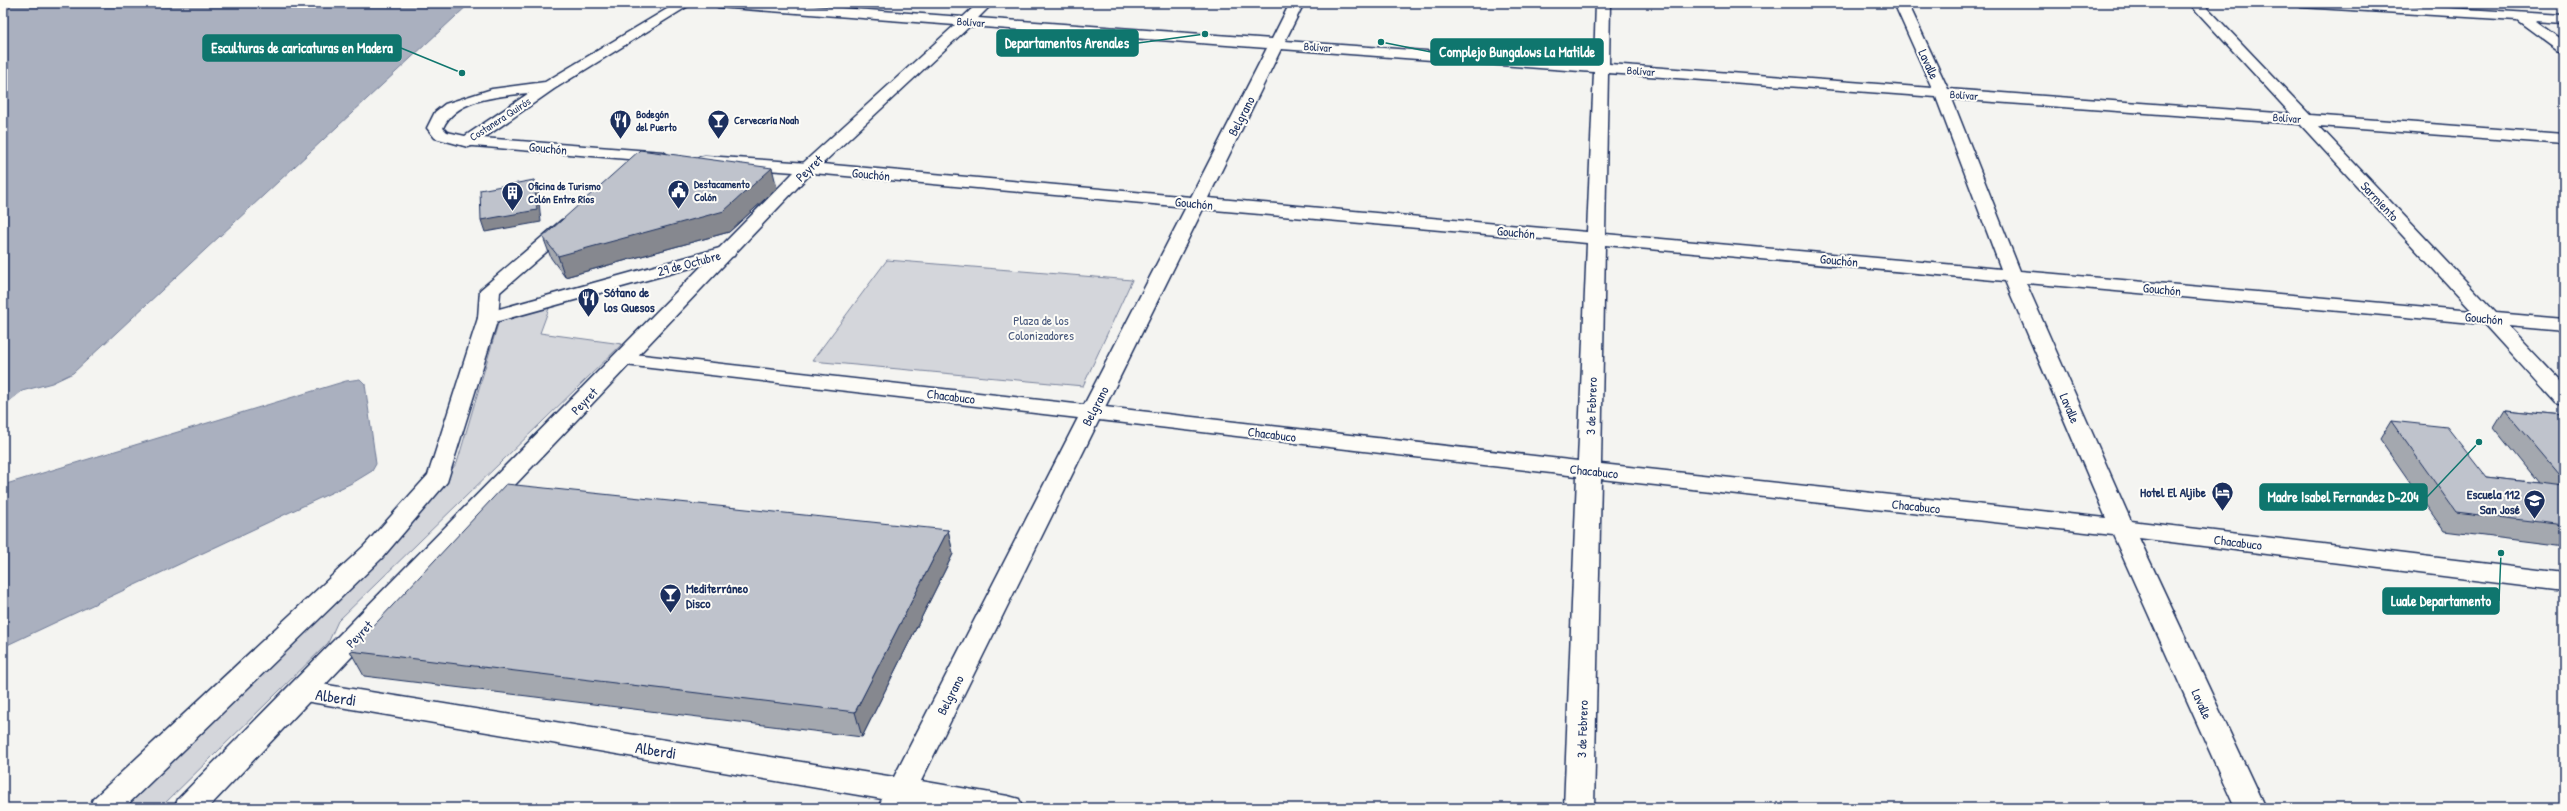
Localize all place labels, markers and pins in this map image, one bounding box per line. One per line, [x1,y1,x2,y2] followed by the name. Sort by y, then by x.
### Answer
[997,30,1138,56] callout: Departamentos Arenales
[203,35,401,61] callout: Esculturas de caricaturas en Madera
[1431,39,1603,65] callout: Complejo Bungalows La Matilde
[608,107,634,140] restaurant icon: Bodegón del Puerto
[636,107,677,134] place label: Bodegón del Puerto
[706,107,732,140] bar icon: Cervecería Noah
[734,113,799,127] place label: Cervecería Noah
[665,177,691,210] public building icon: Destacamento Colón
[694,177,750,204] place label: Destacamento Colón
[499,179,525,212] building icon: Oficina de Turismo Colón Entre Ríos
[528,179,601,206] place label: Oficina de Turismo Colón Entre Ríos
[604,283,655,316] place label: Sótano de los Quesos
[575,286,601,319] restaurant icon: Sótano de los Quesos
[2209,479,2235,512] hotel icon: Hotel El Aljibe
[2140,483,2207,501] place label: Hotel El Aljibe
[2260,484,2427,510] callout: Madre Isabel Fernandez D-204
[2467,485,2521,518] place label: Escuela 112 San José
[2522,488,2548,521] school or university icon: Escuela 112 San José
[686,579,749,612] place label: Mediterráneo Disco
[658,582,684,615] bar icon: Mediterráneo Disco
[2383,588,2499,614] callout: Luale Departamento

